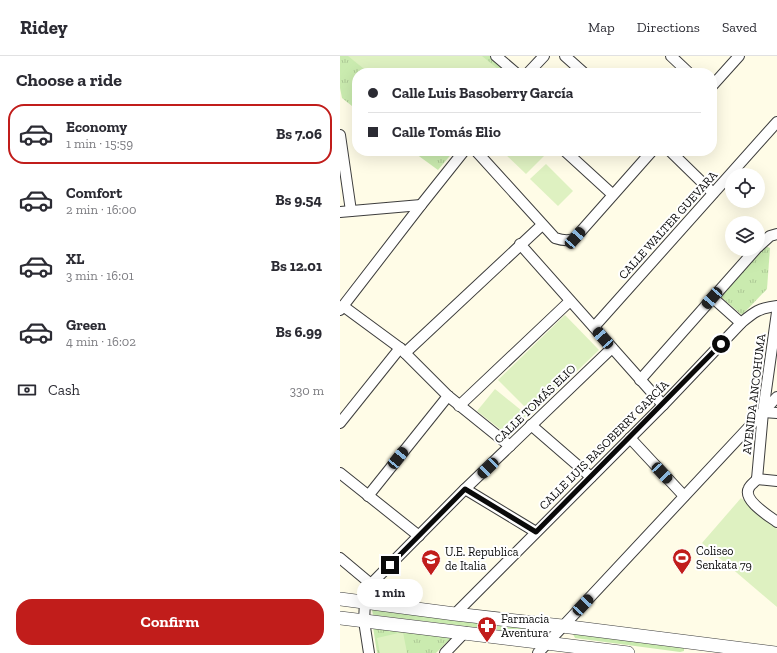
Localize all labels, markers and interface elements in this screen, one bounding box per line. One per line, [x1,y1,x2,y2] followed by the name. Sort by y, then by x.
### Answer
[20,16,68,39] text: Ridey
[588,19,615,36] text: Map
[637,19,700,36] text: Directions
[722,19,757,36] text: Saved
[16,69,122,91] text: Choose a ride
[392,84,573,102] text: Calle Luis Basoberry García
[18,116,54,152] icon: car
[66,118,127,136] text: Economy
[392,123,501,141] text: Calle Tomás Elio
[276,125,322,143] text: Bs 7.06
[66,136,133,151] text: 1 min · 15:59
[616,168,720,282] street label: CALLE WALTER GUEVARA
[725,168,765,256] map controls
[725,168,765,208] button: locate
[18,182,54,218] icon: car
[66,184,122,202] text: Comfort
[275,191,322,209] text: Bs 9.54
[66,202,137,217] text: 2 min · 16:00
[725,216,765,256] button: layers
[563,225,587,251] car
[18,248,54,284] icon: car
[66,250,84,268] text: XL
[271,257,322,275] text: Bs 12.01
[66,268,134,283] text: 3 min · 16:01
[700,285,724,311] car
[18,314,54,350] icon: car
[66,316,106,334] text: Green
[275,323,322,341] text: Bs 6.99
[591,325,615,351] car
[740,333,768,455] street label: AVENIDA ANCOHUMA
[66,334,136,349] text: 4 min · 16:02
[712,335,730,353] route start
[491,361,579,446] street label: CALLE TOMÁS ELIO
[536,377,672,513] street label: CALLE LUIS BASOBERRY GARCÍA
[16,379,38,401] icon: cash
[48,381,80,399] text: Cash
[290,383,324,398] text: 330 m
[386,445,410,471] car
[475,455,501,481] car
[649,460,675,486] car
[696,544,752,572] place label: Coliseo Senkata 79
[445,545,519,573] place label: U.E. Republica de Italia
[671,547,693,575] sports icon: Coliseo Senkata 79
[420,548,442,576] school or university icon: U.E. Republica de Italia
[381,556,399,574] route end
[357,579,423,607] callout: 1 min
[375,585,405,600] text: 1 min
[570,592,596,618] car
[16,599,324,645] button: Confirm
[501,612,549,640] place label: Farmacia Aventura
[476,615,498,643] pharmacy icon: Farmacia Aventura

